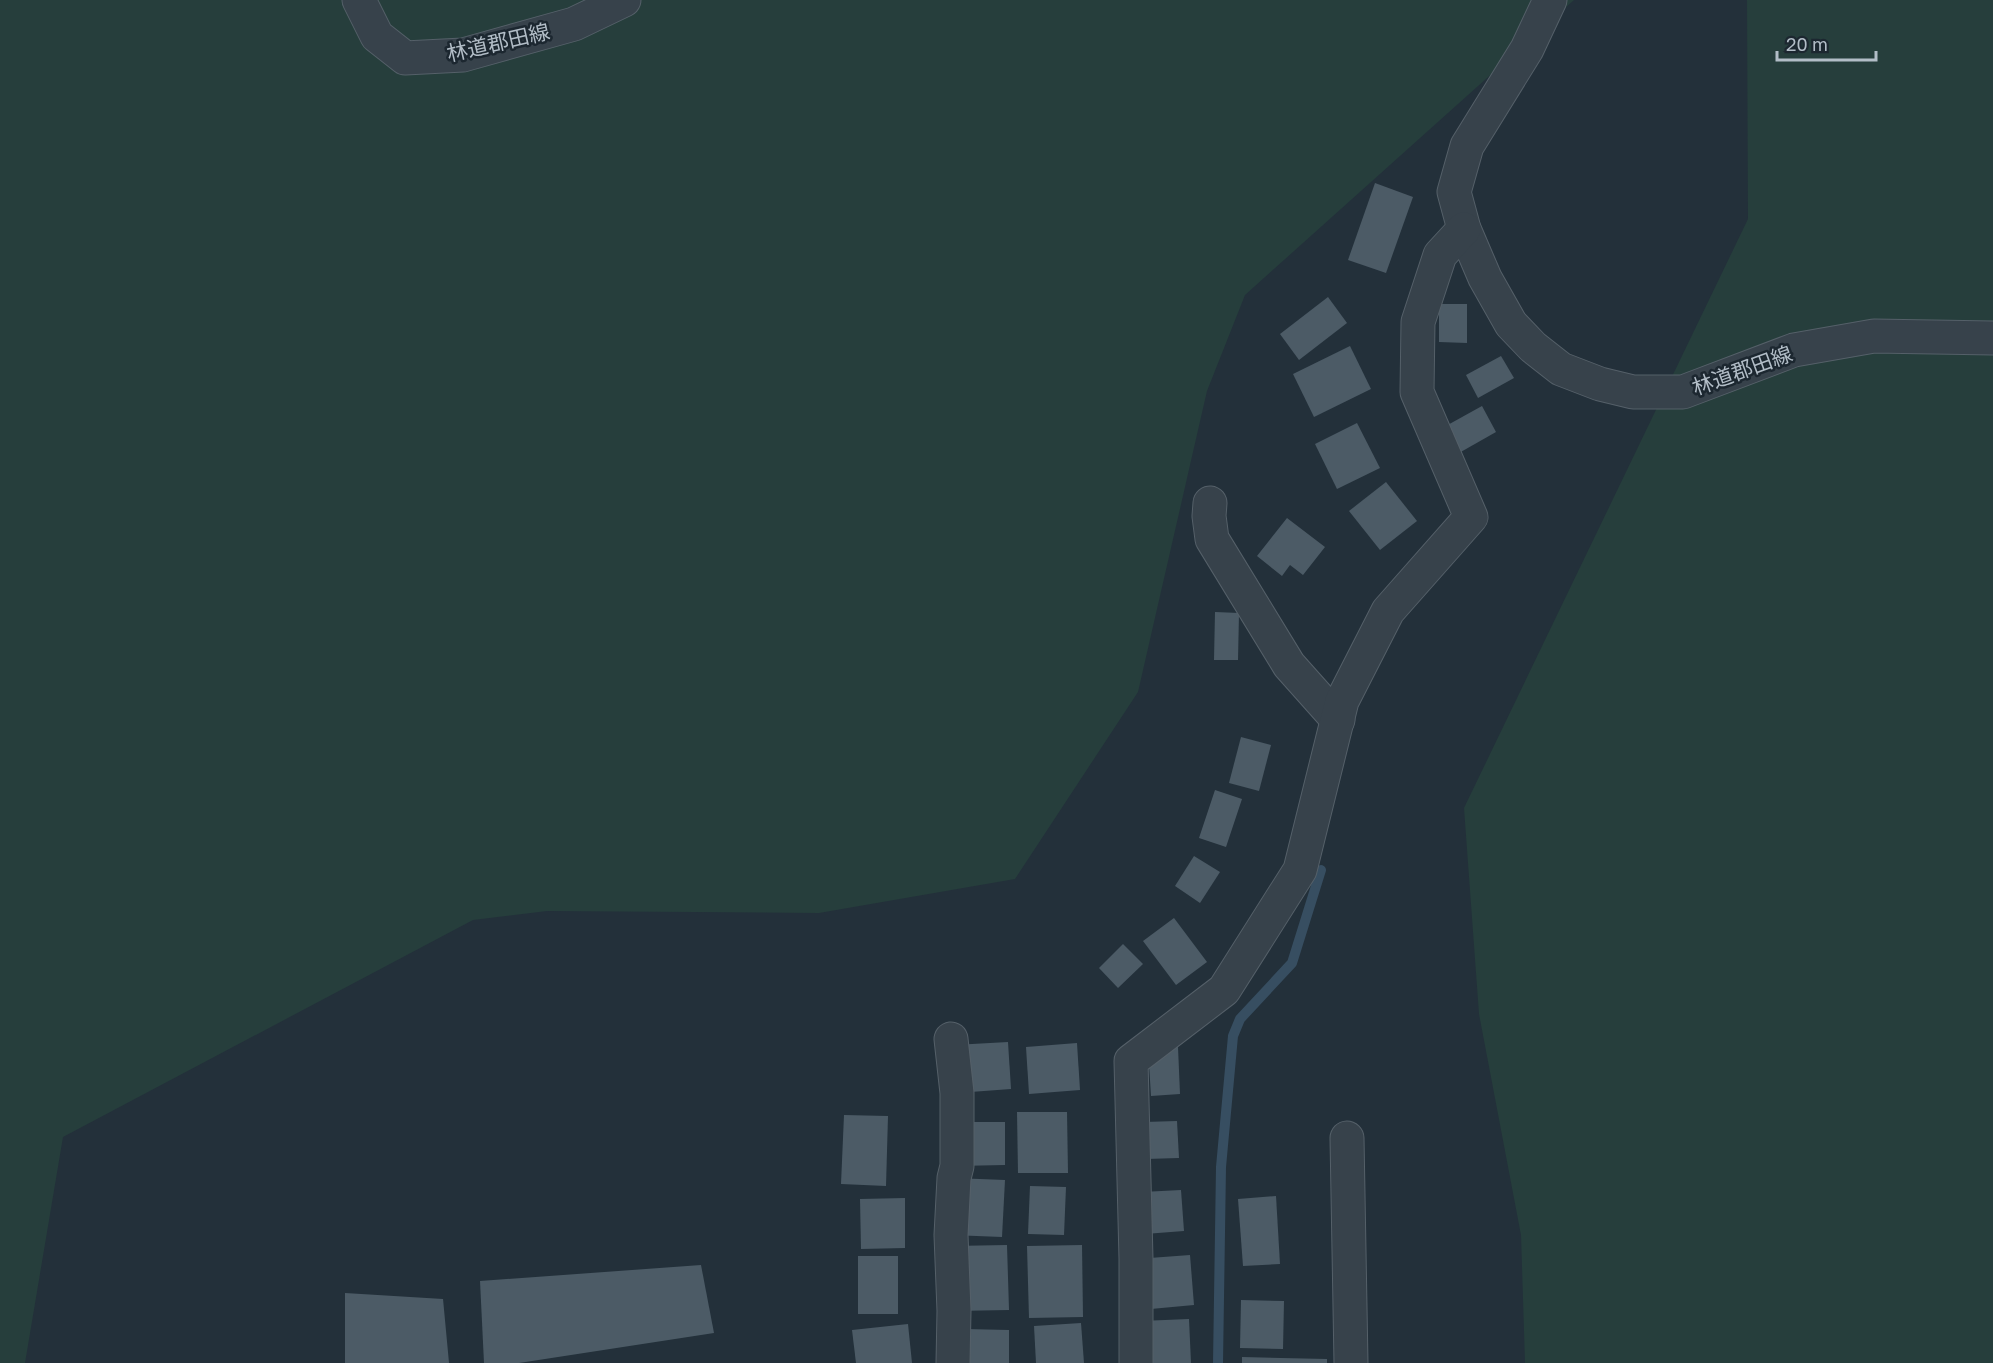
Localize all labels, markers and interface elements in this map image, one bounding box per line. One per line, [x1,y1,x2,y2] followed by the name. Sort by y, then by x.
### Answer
[444,18,552,66] street label: 林道郡田線
[1777,24,1876,62] scale bar
[1786,33,1828,55] text: 20 m
[1688,340,1796,400] street label: 林道郡田線

